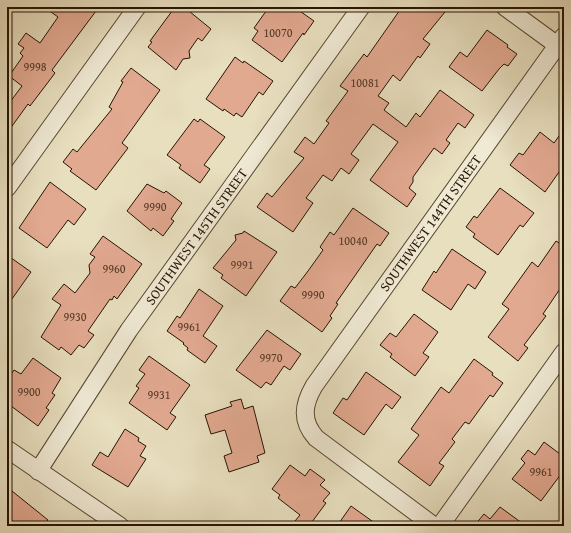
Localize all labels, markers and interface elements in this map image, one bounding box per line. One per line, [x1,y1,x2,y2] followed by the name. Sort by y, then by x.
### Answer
[264,24,293,41] house number: 10070
[23,58,47,75] house number: 9998
[351,74,380,91] house number: 10081
[375,150,486,295] street label: SOUTHWEST 144TH STREET
[140,164,252,309] street label: SOUTHWEST 145TH STREET
[143,198,167,215] house number: 9990
[339,232,368,249] house number: 10040
[230,256,254,273] house number: 9991
[102,260,126,277] house number: 9960
[301,286,325,303] house number: 9990
[63,308,87,325] house number: 9930
[177,318,201,335] house number: 9961
[259,349,283,366] house number: 9970
[17,383,41,400] house number: 9900
[147,386,171,403] house number: 9931
[529,463,553,480] house number: 9961

